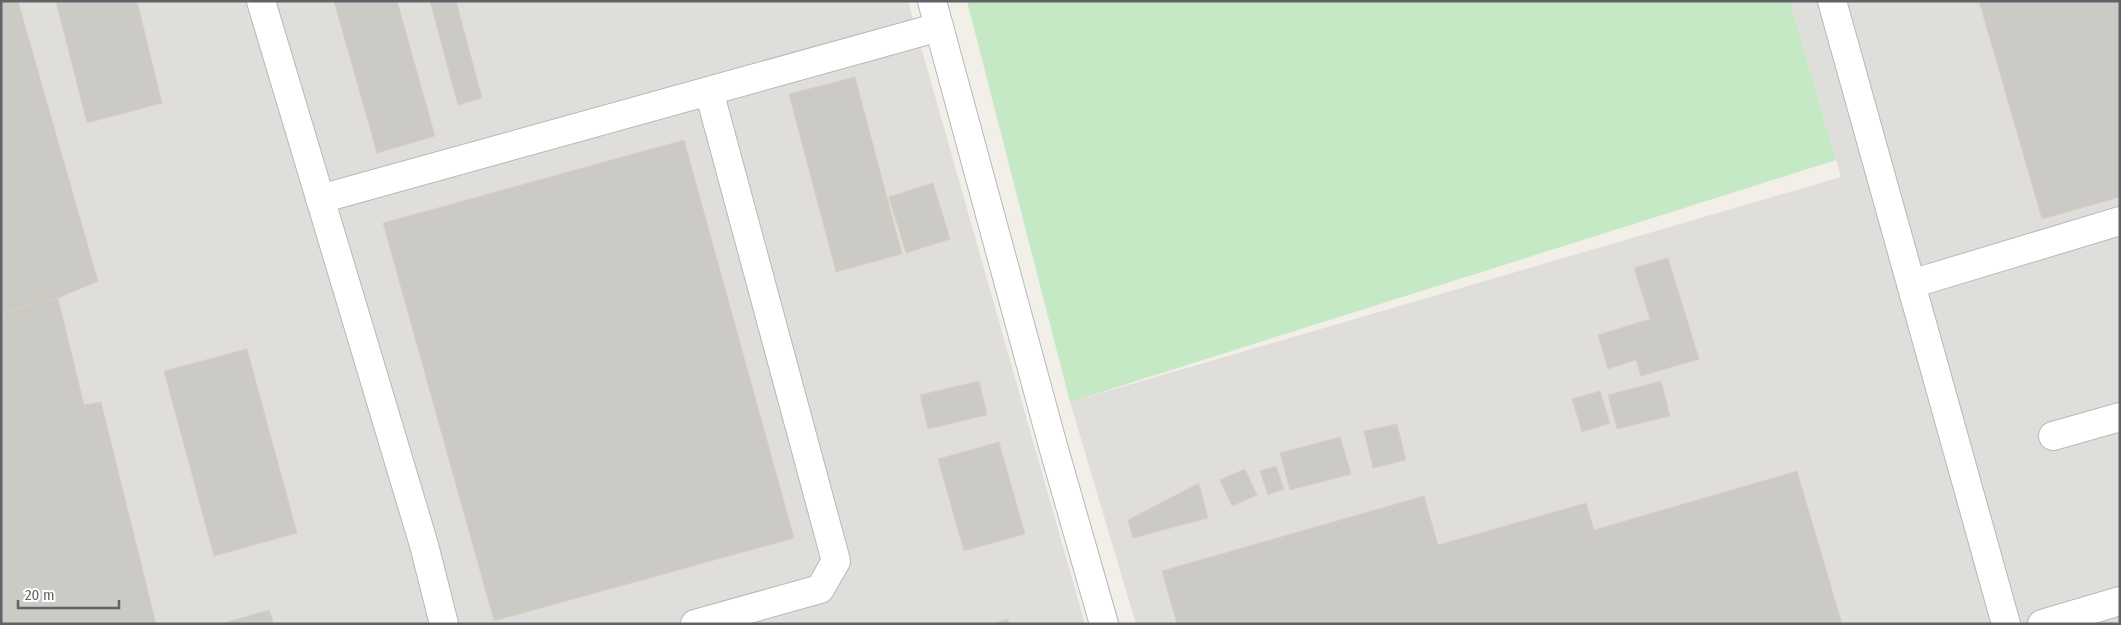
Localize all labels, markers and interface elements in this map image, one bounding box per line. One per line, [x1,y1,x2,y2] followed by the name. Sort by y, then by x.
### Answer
[18,578,119,610] scale bar
[25,586,55,604] text: 20 m

